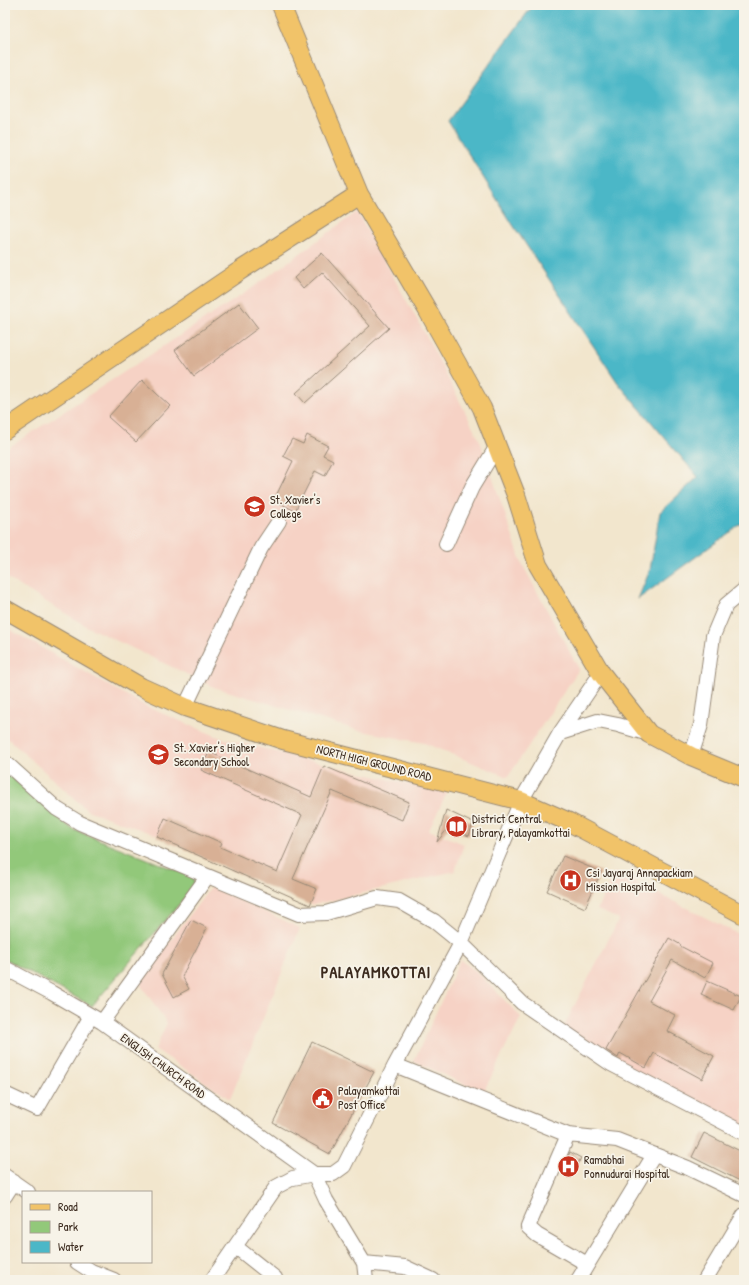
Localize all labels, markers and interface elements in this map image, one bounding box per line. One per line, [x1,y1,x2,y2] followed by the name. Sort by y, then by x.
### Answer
[270,491,321,522] place label: St. Xavier's College
[241,494,267,520] school or university icon: St. Xavier's College
[174,739,256,770] place label: St. Xavier's Higher Secondary School
[315,740,434,785] street label: NORTH HIGH GROUND ROAD
[145,742,171,768] school or university icon: St. Xavier's Higher Secondary School
[472,810,570,841] place label: District Central Library, Palayamkottai
[444,813,470,839] library icon: District Central Library, Palayamkottai
[586,864,693,895] place label: Csi Jayaraj Annapackiam Mission Hospital
[557,867,583,893] hospital icon: Csi Jayaraj Annapackiam Mission Hospital
[321,961,431,983] district label: PALAYAMKOTTAI
[117,1029,210,1102] street label: ENGLISH CHURCH ROAD
[338,1082,400,1113] place label: Palayamkottai Post Office
[310,1085,336,1111] public building icon: Palayamkottai Post Office
[584,1151,670,1182] place label: Ramabhai Ponnudurai Hospital
[556,1154,582,1180] hospital icon: Ramabhai Ponnudurai Hospital
[22,1191,152,1263] legend
[58,1198,78,1215] text: Road
[58,1218,78,1235] text: Park
[58,1238,84,1255] text: Water

